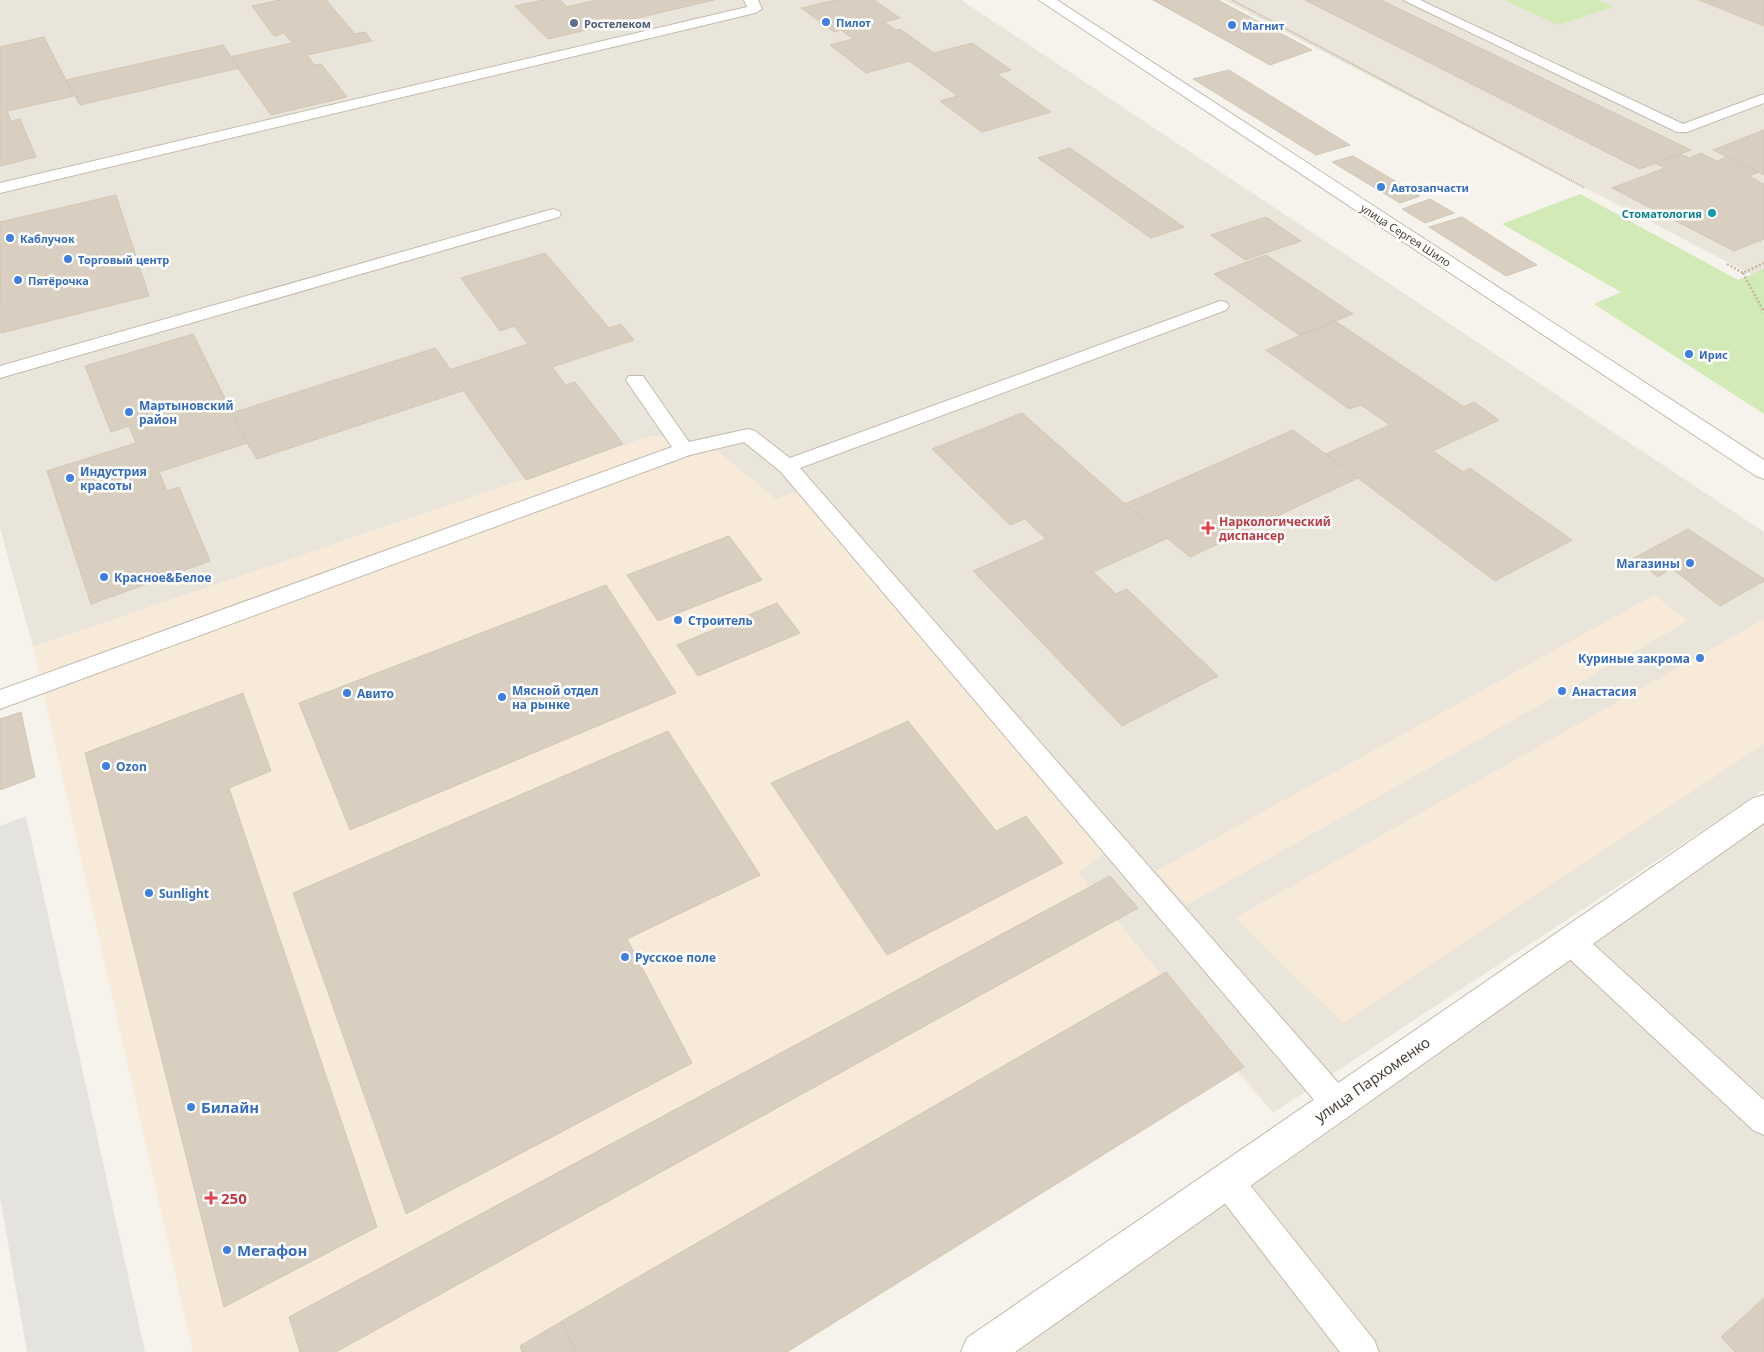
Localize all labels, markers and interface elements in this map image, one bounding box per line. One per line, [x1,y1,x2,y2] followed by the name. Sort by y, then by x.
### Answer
[836,15,871,30] place label: Пилот
[584,16,651,31] place label: Ростелеком
[820,16,832,28] marker: Пилот
[568,17,580,29] marker: Ростелеком
[1242,18,1285,33] place label: Магнит
[1226,19,1238,31] marker: Магнит
[1391,180,1469,195] place label: Автозапчасти
[1375,181,1387,193] marker: Автозапчасти
[1358,200,1454,270] street label: улица Сергея Шило
[1622,206,1702,221] place label: Стоматология
[1706,207,1718,219] marker: Стоматология
[20,231,75,246] place label: Каблучок
[4,232,16,244] marker: Каблучок
[78,252,169,267] place label: Торговый центр
[62,253,74,265] marker: Торговый центр
[28,273,89,288] place label: Пятёрочка
[12,274,24,286] marker: Пятёрочка
[1699,347,1728,362] place label: Ирис
[1683,348,1695,360] marker: Ирис
[139,397,234,428] place label: Мартыновский район
[123,406,135,418] marker: Мартыновский район
[80,463,147,494] place label: Индустрия красоты
[64,472,76,484] marker: Индустрия красоты
[1219,513,1331,544] place label: Наркологический диспансер
[1201,521,1215,535] marker: Наркологический диспансер
[1616,555,1680,572] place label: Магазины
[1684,557,1696,569] marker: Магазины
[114,569,211,586] place label: Красное&Белое
[98,571,110,583] marker: Красное&Белое
[688,612,752,629] place label: Строитель
[672,614,684,626] marker: Строитель
[1578,650,1690,667] place label: Куриные закрома
[1694,652,1706,664] marker: Куриные закрома
[512,682,598,713] place label: Мясной отдел на рынке
[1572,683,1636,700] place label: Анастасия
[357,685,394,702] place label: Авито
[1556,685,1568,697] marker: Анастасия
[341,687,353,699] marker: Авито
[496,691,508,703] marker: Мясной отдел на рынке
[116,758,147,775] place label: Ozon
[100,760,112,772] marker: Ozon
[159,885,209,902] place label: Sunlight
[143,887,155,899] marker: Sunlight
[635,949,716,966] place label: Русское поле
[619,951,631,963] marker: Русское поле
[1310,1032,1434,1126] street label: улица Пархоменко
[201,1097,259,1117] place label: Билайн
[185,1101,197,1113] marker: Билайн
[221,1188,247,1208] place label: 250
[205,1192,217,1204] marker: 250
[237,1240,307,1260] place label: Мегафон
[221,1244,233,1256] marker: Мегафон

